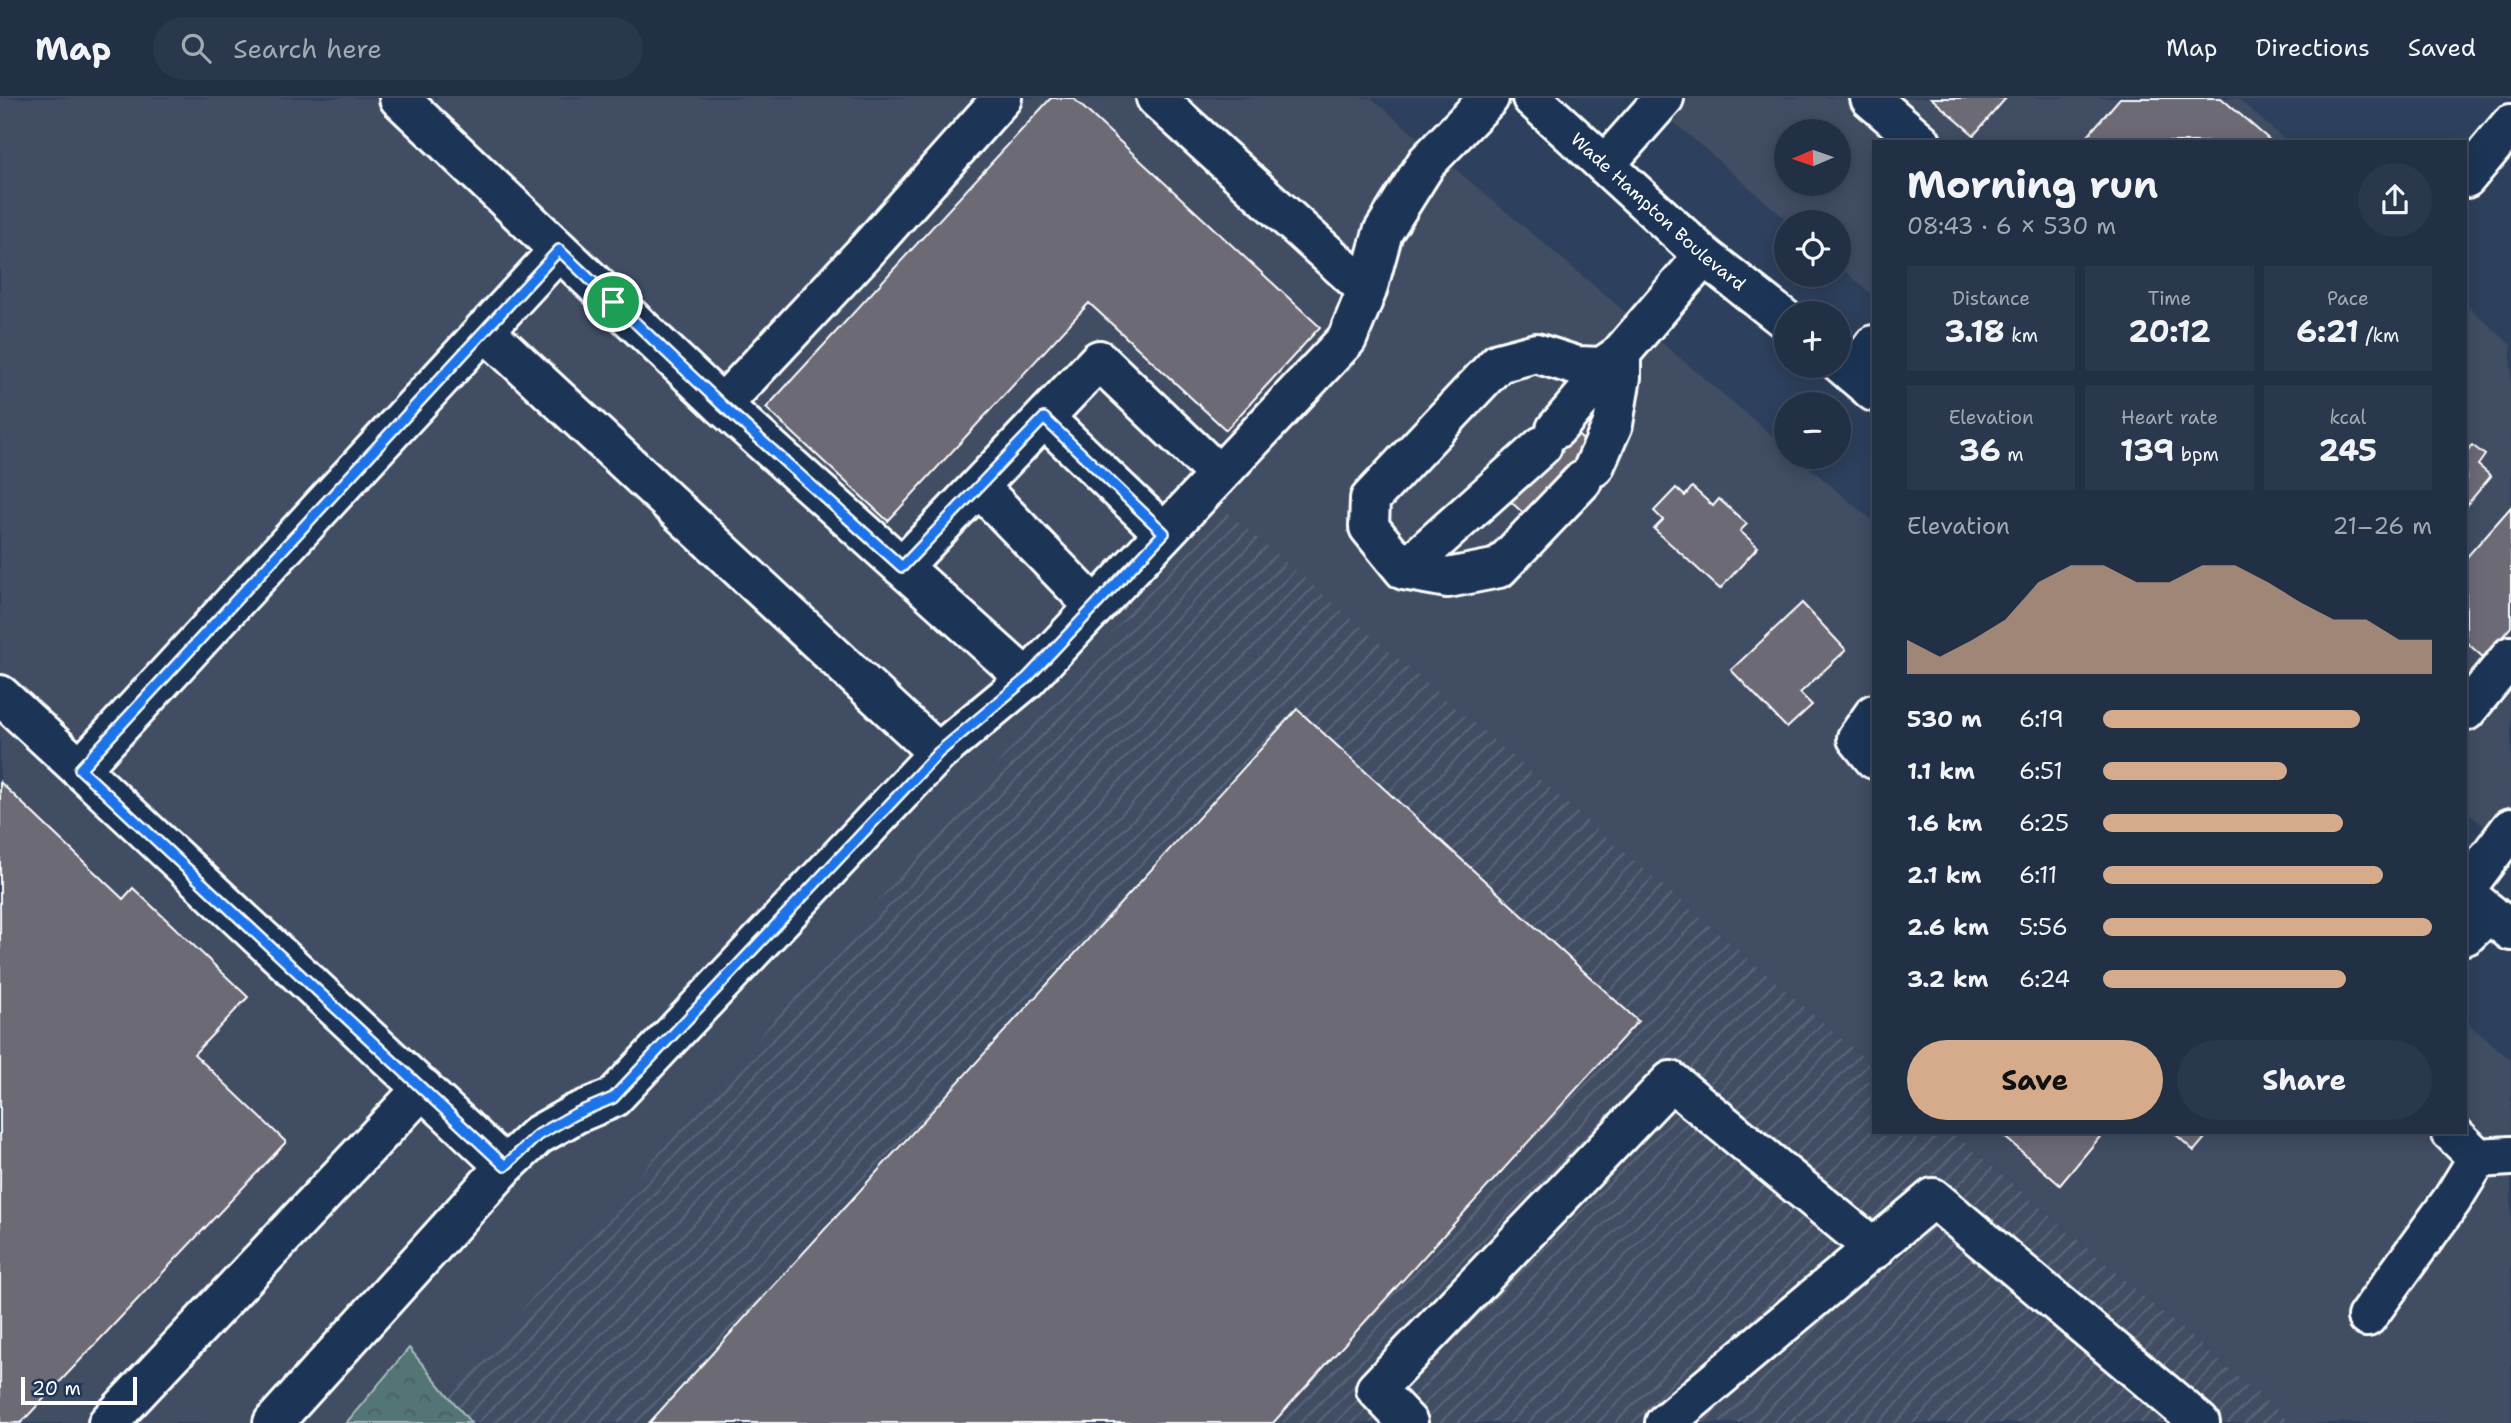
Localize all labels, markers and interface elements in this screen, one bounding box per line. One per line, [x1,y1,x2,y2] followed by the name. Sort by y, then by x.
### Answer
[153,17,643,80] search box
[35,26,111,71] text: Map
[177,29,215,67] icon: search
[233,31,382,66] text: Search here
[2166,32,2217,64] text: Map
[2255,32,2370,64] text: Directions
[2408,32,2476,64] text: Saved
[1774,119,1852,196] north arrow
[1774,119,1851,469] map controls
[1566,127,1751,296] street label: Wade Hampton Boulevard
[1907,159,2158,210] text: Morning run
[2358,163,2432,237] button: share
[1774,210,1851,287] button: locate
[1907,211,2116,241] text: 08:43 · 6 × 530 m
[583,272,643,332] pin
[594,283,632,321] icon: arrive
[1952,286,2030,311] text: Distance
[2148,286,2191,311] text: Time
[2327,286,2369,311] text: Pace
[1774,301,1851,378] button: +
[1944,311,2005,352] text: 3.18
[2128,311,2211,352] text: 20:12
[2296,311,2359,352] text: 6:21
[2005,323,2038,348] text: km
[2359,323,2399,348] text: /km
[1774,392,1851,469] button: −
[1949,405,2034,430] text: Elevation
[2121,405,2218,430] text: Heart rate
[2329,405,2366,430] text: kcal
[1959,430,2001,471] text: 36
[2120,430,2174,471] text: 139
[2319,430,2377,471] text: 245
[2001,442,2024,467] text: m
[2174,442,2219,467] text: bpm
[1907,511,2010,541] text: Elevation
[2332,511,2432,541] text: 21–26 m
[1907,704,1982,734] text: 530 m
[2019,704,2064,734] text: 6:19
[1907,756,1975,786] text: 1.1 km
[2019,756,2063,786] text: 6:51
[1907,808,1982,838] text: 1.6 km
[2019,808,2069,838] text: 6:25
[1907,860,1981,890] text: 2.1 km
[2019,860,2057,890] text: 6:11
[1907,912,1989,942] text: 2.6 km
[2019,912,2068,942] text: 5:56
[1907,964,1989,994] text: 3.2 km
[2019,964,2070,994] text: 6:24
[1907,1040,2163,1120] button: Save
[2177,1040,2432,1120] button: Share
[21,1374,136,1406] scale bar
[32,1376,81,1401] text: 20 m

